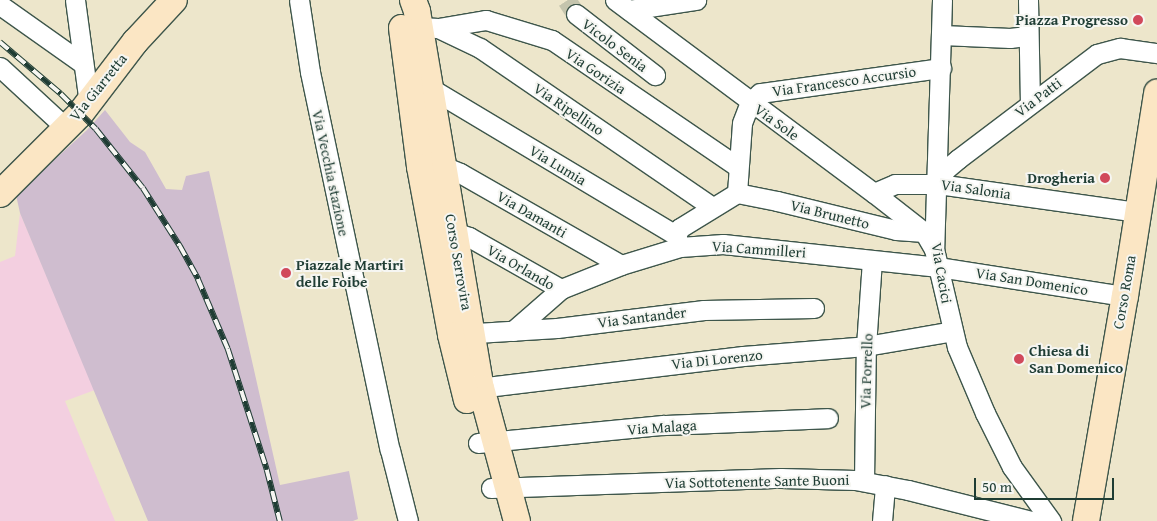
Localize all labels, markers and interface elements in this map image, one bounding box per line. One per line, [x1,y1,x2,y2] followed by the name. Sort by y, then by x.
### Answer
[1015,11,1128,29] place label: Piazza Progresso
[579,14,651,76] street label: Vicolo Senia
[1132,14,1144,26] marker: Piazza Progresso
[562,44,630,98] street label: Via Gorizia
[65,50,131,124] street label: Via Giarretta
[771,62,917,100] street label: Via Francesco Accursio
[1011,73,1065,121] street label: Via Patti
[530,79,608,139] street label: Via Ripellino
[751,100,803,144] street label: Via Sole
[309,108,353,238] street label: Via Vecchia stazione
[526,141,590,189] street label: Via Lumia
[1027,169,1095,187] place label: Drogheria
[1099,172,1111,184] marker: Drogheria
[940,175,1012,203] street label: Via Salonia
[494,187,570,241] street label: Via Damanti
[789,195,871,233] street label: Via Brunetto
[442,212,476,312] street label: Corso Serrovira
[711,237,807,261] street label: Via Cammilleri
[484,240,558,294] street label: Via Orlando
[928,241,956,305] street label: Via Cacici
[1109,254,1139,330] street label: Corso Roma
[296,255,404,290] place label: Piazzale Martiri delle Foibe
[975,263,1089,299] street label: Via San Domenico
[280,267,292,279] marker: Piazzale Martiri delle Foibe
[597,303,687,331] street label: Via Santander
[856,333,876,409] street label: Via Porrello
[1029,341,1123,376] place label: Chiesa di San Domenico
[670,345,764,373] street label: Via Di Lorenzo
[1013,353,1025,365] marker: Chiesa di San Domenico
[627,416,697,438] street label: Via Malaga
[977,468,1117,500] scale bar
[664,470,850,492] street label: Via Sottotenente Sante Buoni
[982,476,1012,497] text: 50 m

